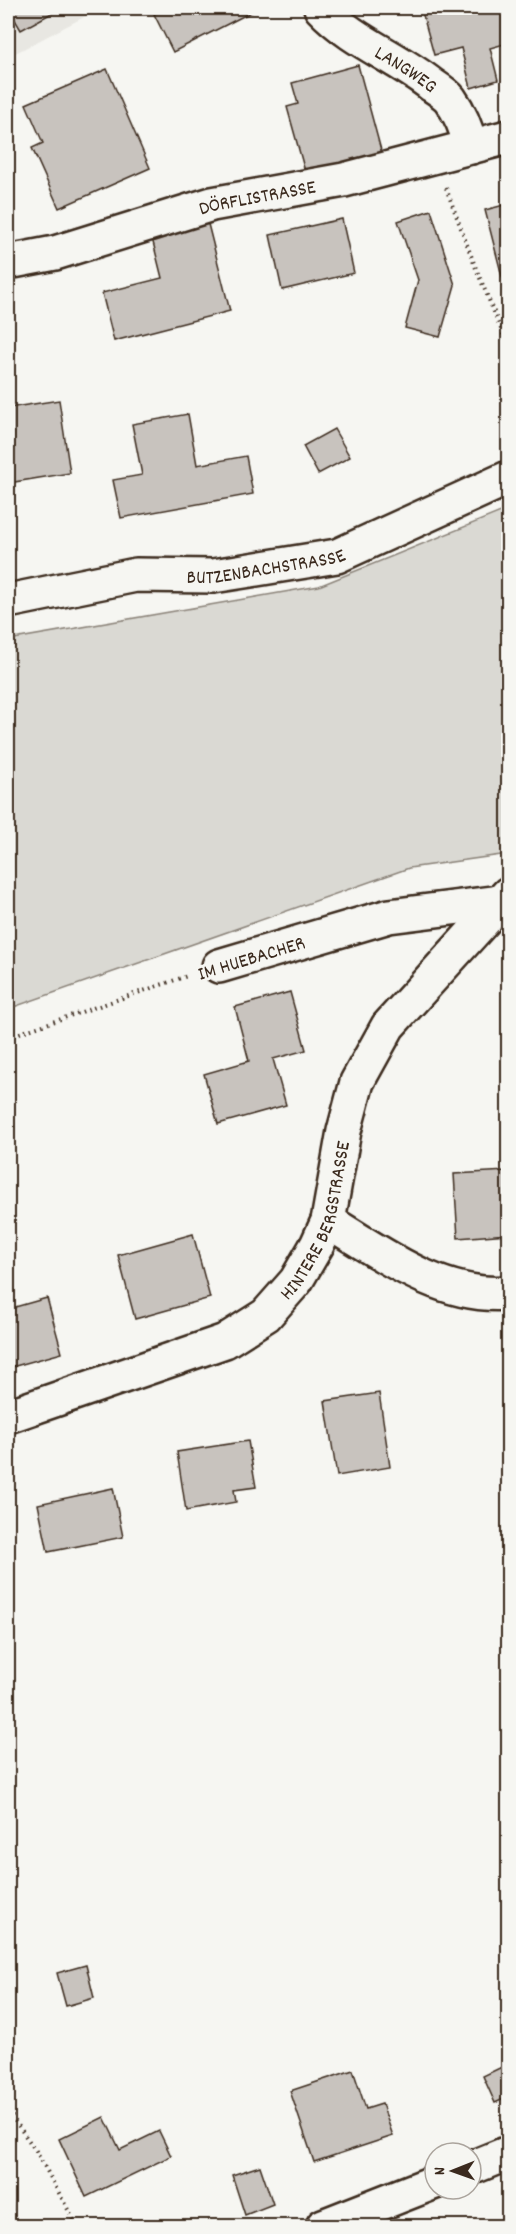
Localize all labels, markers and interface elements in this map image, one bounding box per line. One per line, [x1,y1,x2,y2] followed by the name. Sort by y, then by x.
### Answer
[368,40,442,101] street label: LANGWEG
[196,174,318,224] street label: DÖRFLISTRASSE
[186,543,351,593] street label: BUTZENBACHSTRASSE
[195,930,309,989] street label: IM HUEBACHER
[274,1139,359,1307] street label: HINTERE BERGSTRASSE
[423,2141,483,2201] north arrow
[429,2167,452,2175] text: N

